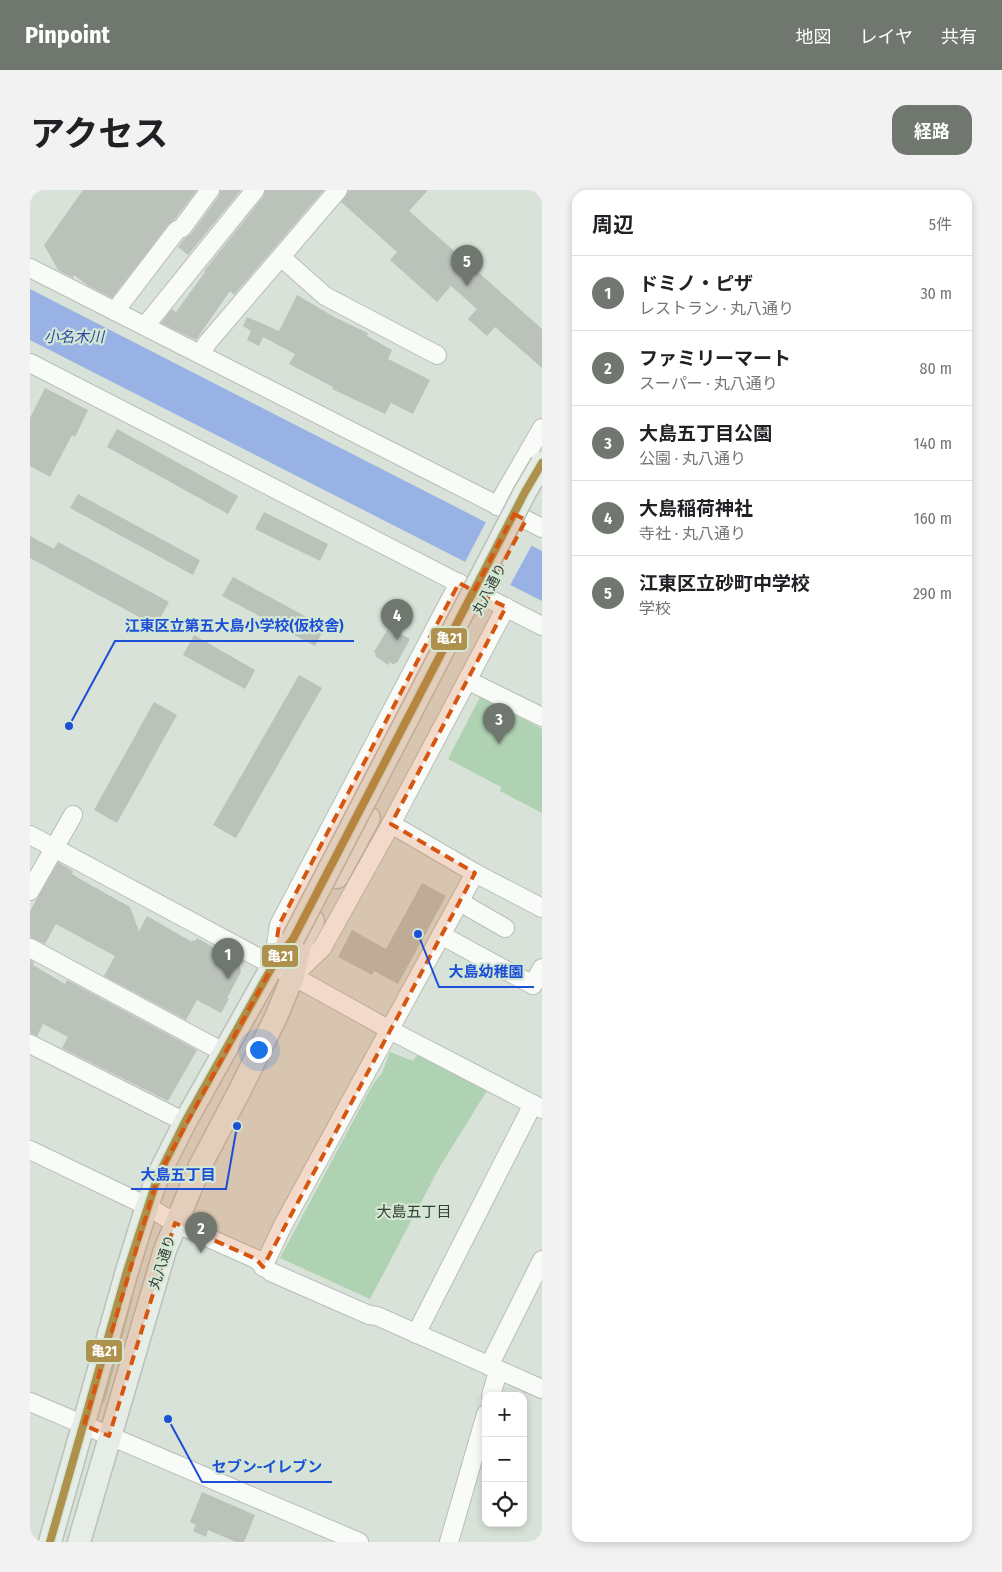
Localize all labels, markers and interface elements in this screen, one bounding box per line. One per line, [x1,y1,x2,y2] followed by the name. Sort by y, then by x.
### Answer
[25,21,110,49] text: Pinpoint
[796,26,832,48] text: 地図
[860,26,913,48] text: レイヤ
[941,26,977,48] text: 共有
[892,105,972,155] button: 経路
[30,113,168,155] text: アクセス
[592,212,634,238] text: 周辺
[929,215,952,234] text: 5件
[451,245,483,286] pin: 5
[639,272,753,295] text: ドミノ・ピザ
[605,284,611,303] text: 1
[920,284,952,303] text: 30 m
[639,299,794,318] text: レストラン · 丸八通り
[44,328,106,346] water label: 小名木川
[639,347,791,370] text: ファミリーマート
[604,359,612,378] text: 2
[920,359,952,378] text: 80 m
[639,374,778,393] text: スーパー · 丸八通り
[639,422,772,445] text: 大島五丁目公園
[604,434,612,453] text: 3
[914,434,952,453] text: 140 m
[639,449,746,468] text: 公園 · 丸八通り
[639,497,753,520] text: 大島稲荷神社
[604,509,612,528] text: 4
[913,509,952,528] text: 160 m
[639,524,746,543] text: 寺社 · 丸八通り
[469,561,510,618] street label: 丸八通り
[639,572,810,595] text: 江東区立砂町中学校
[604,584,612,603] text: 5
[913,584,952,603] text: 290 m
[381,599,413,640] pin: 4
[639,599,671,618] text: 学校
[115,611,354,641] callout: 江東区立第五大島小学校(仮校舎)
[124,617,344,635] text: 江東区立第五大島小学校(仮校舎)
[430,627,468,651] line badge: 亀21
[436,630,462,647] text: 亀21
[483,703,515,744] pin: 3
[212,938,244,979] pin: 1
[261,944,299,968] line badge: 亀21
[267,948,293,965] text: 亀21
[439,957,534,987] callout: 大島幼稚園
[448,963,524,981] text: 大島幼稚園
[246,1037,272,1063] your location
[131,1159,226,1189] callout: 大島五丁目
[140,1166,216,1184] text: 大島五丁目
[376,1203,452,1221] district label: 大島五丁目
[185,1212,217,1253] pin: 2
[146,1233,179,1291] street label: 丸八通り
[85,1339,123,1363] line badge: 亀21
[91,1343,117,1360] text: 亀21
[482,1392,527,1527] map controls
[482,1392,527,1437] button: +
[482,1437,527,1482] button: −
[202,1452,332,1482] callout: セブン-イレブン
[212,1458,322,1476] text: セブン-イレブン
[482,1482,527,1527] button: locate

